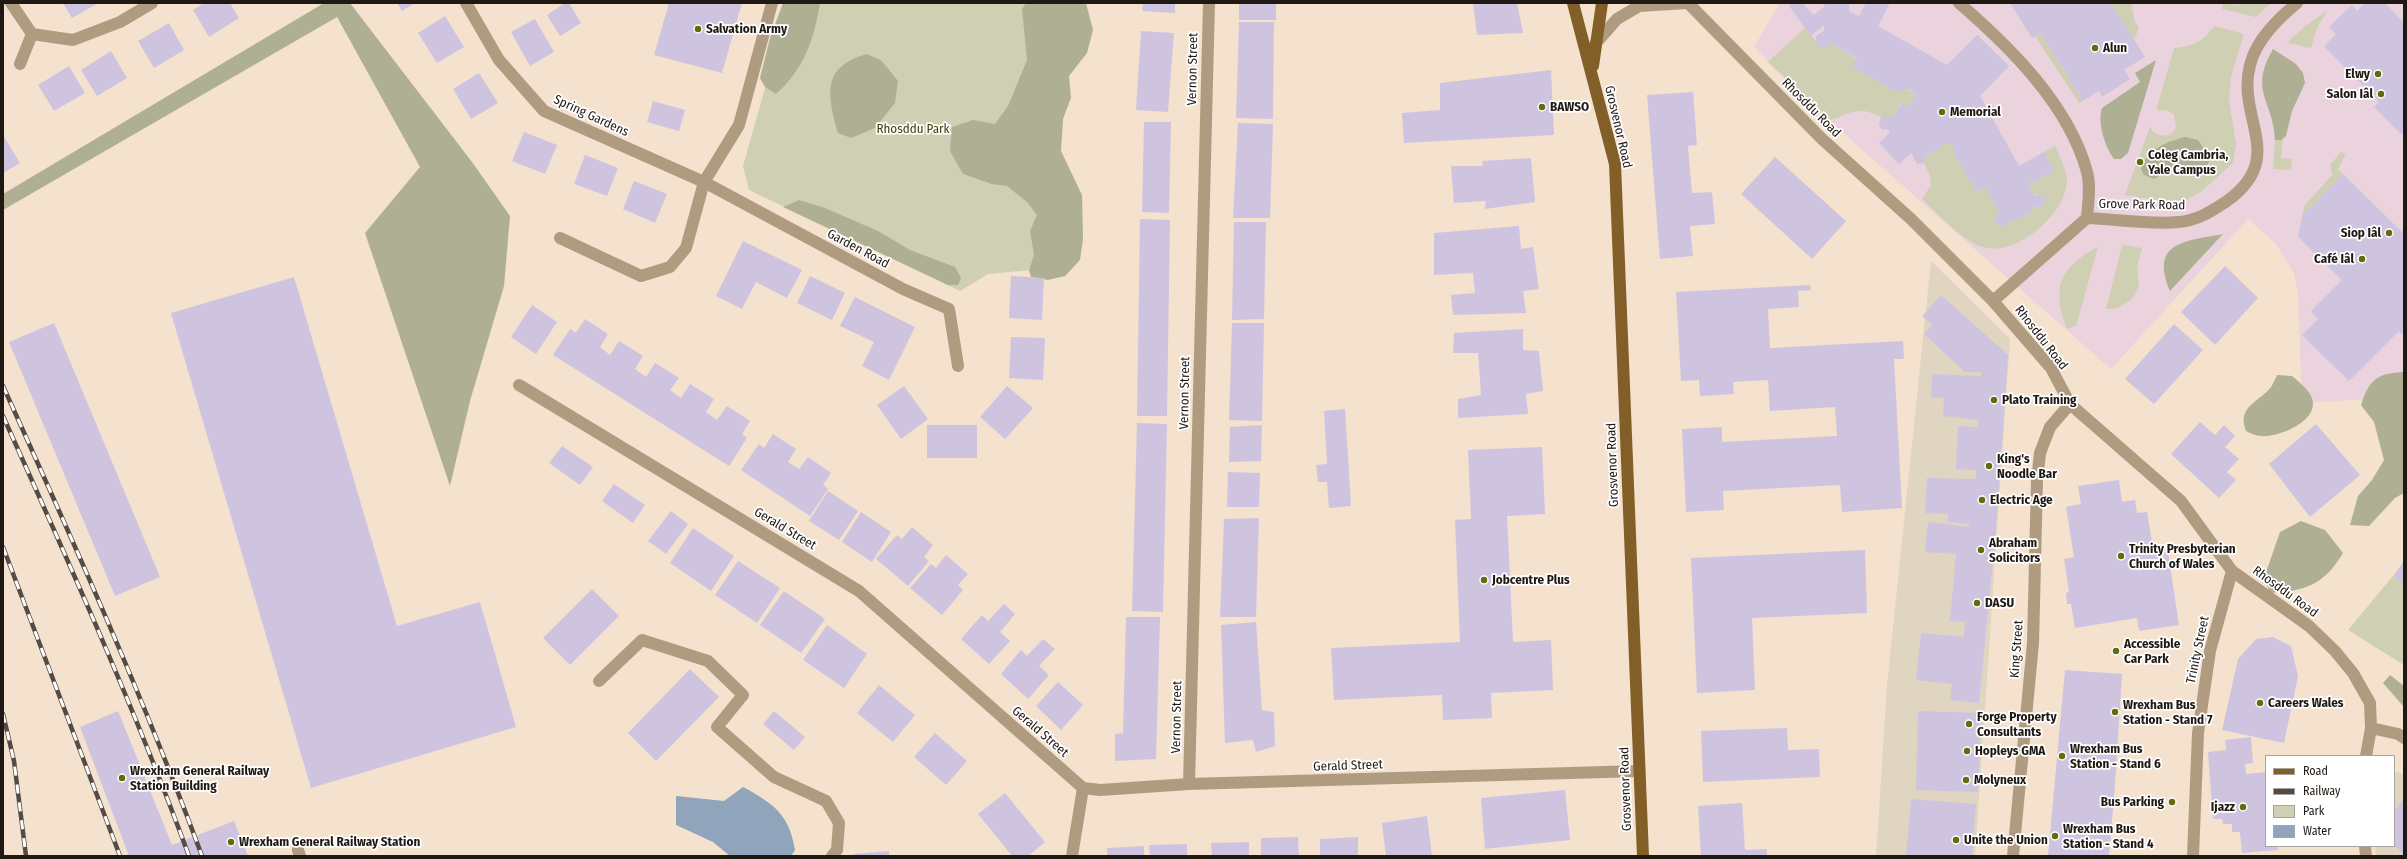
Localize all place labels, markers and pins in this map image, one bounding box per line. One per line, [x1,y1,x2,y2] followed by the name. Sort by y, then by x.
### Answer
[706,21,787,37] place label: Salvation Army
[693,24,703,34] marker: Salvation Army
[2103,40,2127,56] place label: Alun
[2090,43,2100,53] marker: Alun
[2345,66,2370,82] place label: Elwy
[2373,69,2383,79] marker: Elwy
[2327,86,2373,102] place label: Salon Iâl
[2376,89,2386,99] marker: Salon Iâl
[1550,99,1589,115] place label: BAWSO
[1537,102,1547,112] marker: BAWSO
[1950,104,2001,120] place label: Memorial
[1937,107,1947,117] marker: Memorial
[2148,147,2228,178] place label: Coleg Cambria, Yale Campus
[2135,157,2145,167] marker: Coleg Cambria, Yale Campus
[2341,225,2381,241] place label: Siop Iâl
[2384,228,2394,238] marker: Siop Iâl
[2314,251,2354,267] place label: Café Iâl
[2357,254,2367,264] marker: Café Iâl
[2002,392,2077,408] place label: Plato Training
[1989,395,1999,405] marker: Plato Training
[1997,451,2057,482] place label: King's Noodle Bar
[1984,461,1994,471] marker: King's Noodle Bar
[1990,492,2053,508] place label: Electric Age
[1977,495,1987,505] marker: Electric Age
[1989,535,2040,566] place label: Abraham Solicitors
[2129,541,2236,572] place label: Trinity Presbyterian Church of Wales
[1976,545,1986,555] marker: Abraham Solicitors
[2116,551,2126,561] marker: Trinity Presbyterian Church of Wales
[1492,572,1570,588] place label: Jobcentre Plus
[1479,575,1489,585] marker: Jobcentre Plus
[1985,595,2014,611] place label: DASU
[1972,598,1982,608] marker: DASU
[2124,636,2180,667] place label: Accessible Car Park
[2111,646,2121,656] marker: Accessible Car Park
[2268,695,2343,711] place label: Careers Wales
[2123,697,2212,728] place label: Wrexham Bus Station - Stand 7
[2255,698,2265,708] marker: Careers Wales
[2110,707,2120,717] marker: Wrexham Bus Station - Stand 7
[1977,709,2057,740] place label: Forge Property Consultants
[1964,719,1974,729] marker: Forge Property Consultants
[2070,741,2161,772] place label: Wrexham Bus Station - Stand 6
[1975,743,2045,759] place label: Hopleys GMA
[1962,746,1972,756] marker: Hopleys GMA
[2057,751,2067,761] marker: Wrexham Bus Station - Stand 6
[130,763,269,794] place label: Wrexham General Railway Station Building
[1974,772,2026,788] place label: Molyneux
[117,773,127,783] marker: Wrexham General Railway Station Building
[1961,775,1971,785] marker: Molyneux
[2101,794,2164,810] place label: Bus Parking
[2167,797,2177,807] marker: Bus Parking
[2211,799,2235,815] place label: Ijazz
[2238,802,2248,812] marker: Ijazz
[2063,821,2154,852] place label: Wrexham Bus Station - Stand 4
[2050,831,2060,841] marker: Wrexham Bus Station - Stand 4
[1964,832,2048,848] place label: Unite the Union
[239,834,420,850] place label: Wrexham General Railway Station
[1951,835,1961,845] marker: Unite the Union
[226,837,236,847] marker: Wrexham General Railway Station

